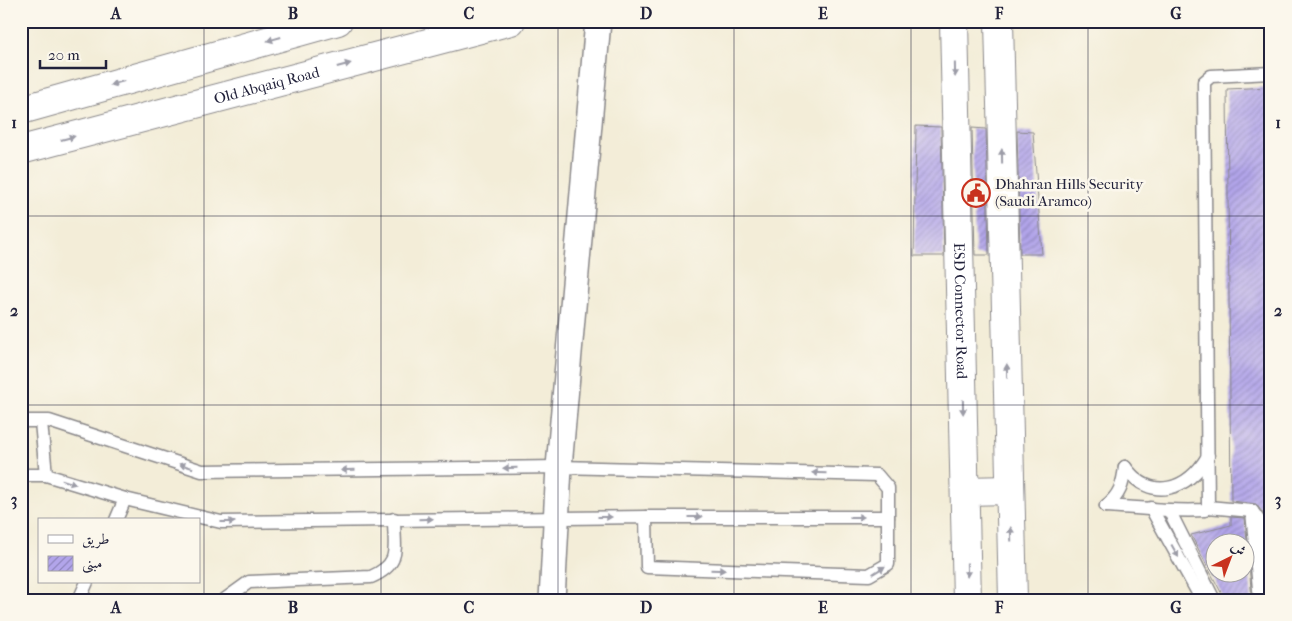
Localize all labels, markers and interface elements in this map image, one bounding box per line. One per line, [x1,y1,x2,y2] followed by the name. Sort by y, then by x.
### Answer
[110,4,122,23] text: A
[288,4,298,23] text: B
[464,4,475,23] text: C
[640,4,652,23] text: D
[818,4,828,23] text: E
[994,4,1004,23] text: F
[1170,4,1182,23] text: G
[266,36,281,44] one-way arrow
[40,38,106,70] scale bar
[48,46,80,64] text: 20 m
[337,61,352,69] one-way arrow
[951,62,959,78] one-way arrow
[212,63,322,108] street label: Old Abqaiq Road
[110,80,125,88] one-way arrow
[11,113,17,132] text: 1
[1275,113,1281,132] text: 1
[61,133,76,141] one-way arrow
[998,148,1006,164] one-way arrow
[995,175,1144,210] place label: Dhahran Hills Security (Saudi Aramco)
[961,178,991,208] public building icon: Dhahran Hills Security (Saudi Aramco)
[950,242,971,380] street label: ESD Connector Road
[10,301,18,320] text: 2
[1274,301,1282,320] text: 2
[1002,363,1010,379] one-way arrow
[959,400,967,416] one-way arrow
[179,462,194,469] one-way arrow
[502,464,518,472] one-way arrow
[340,466,356,474] one-way arrow
[810,469,826,477] one-way arrow
[62,479,77,487] one-way arrow
[11,490,17,510] text: 3
[1275,490,1281,510] text: 3
[597,513,613,521] one-way arrow
[687,513,703,521] one-way arrow
[850,513,866,521] one-way arrow
[418,515,434,523] one-way arrow
[38,518,200,584] legend
[220,518,236,526] one-way arrow
[1007,525,1015,541] one-way arrow
[82,530,109,549] text: طريق
[1204,534,1254,584] north arrow
[1228,538,1249,560] text: ش
[1170,544,1179,557] one-way arrow
[82,554,102,574] text: مبنى
[963,562,971,578] one-way arrow
[873,565,886,574] one-way arrow
[711,566,727,574] one-way arrow
[110,598,122,617] text: A
[288,598,298,617] text: B
[464,598,475,617] text: C
[640,598,652,617] text: D
[818,598,828,617] text: E
[994,598,1004,617] text: F
[1170,598,1182,617] text: G

